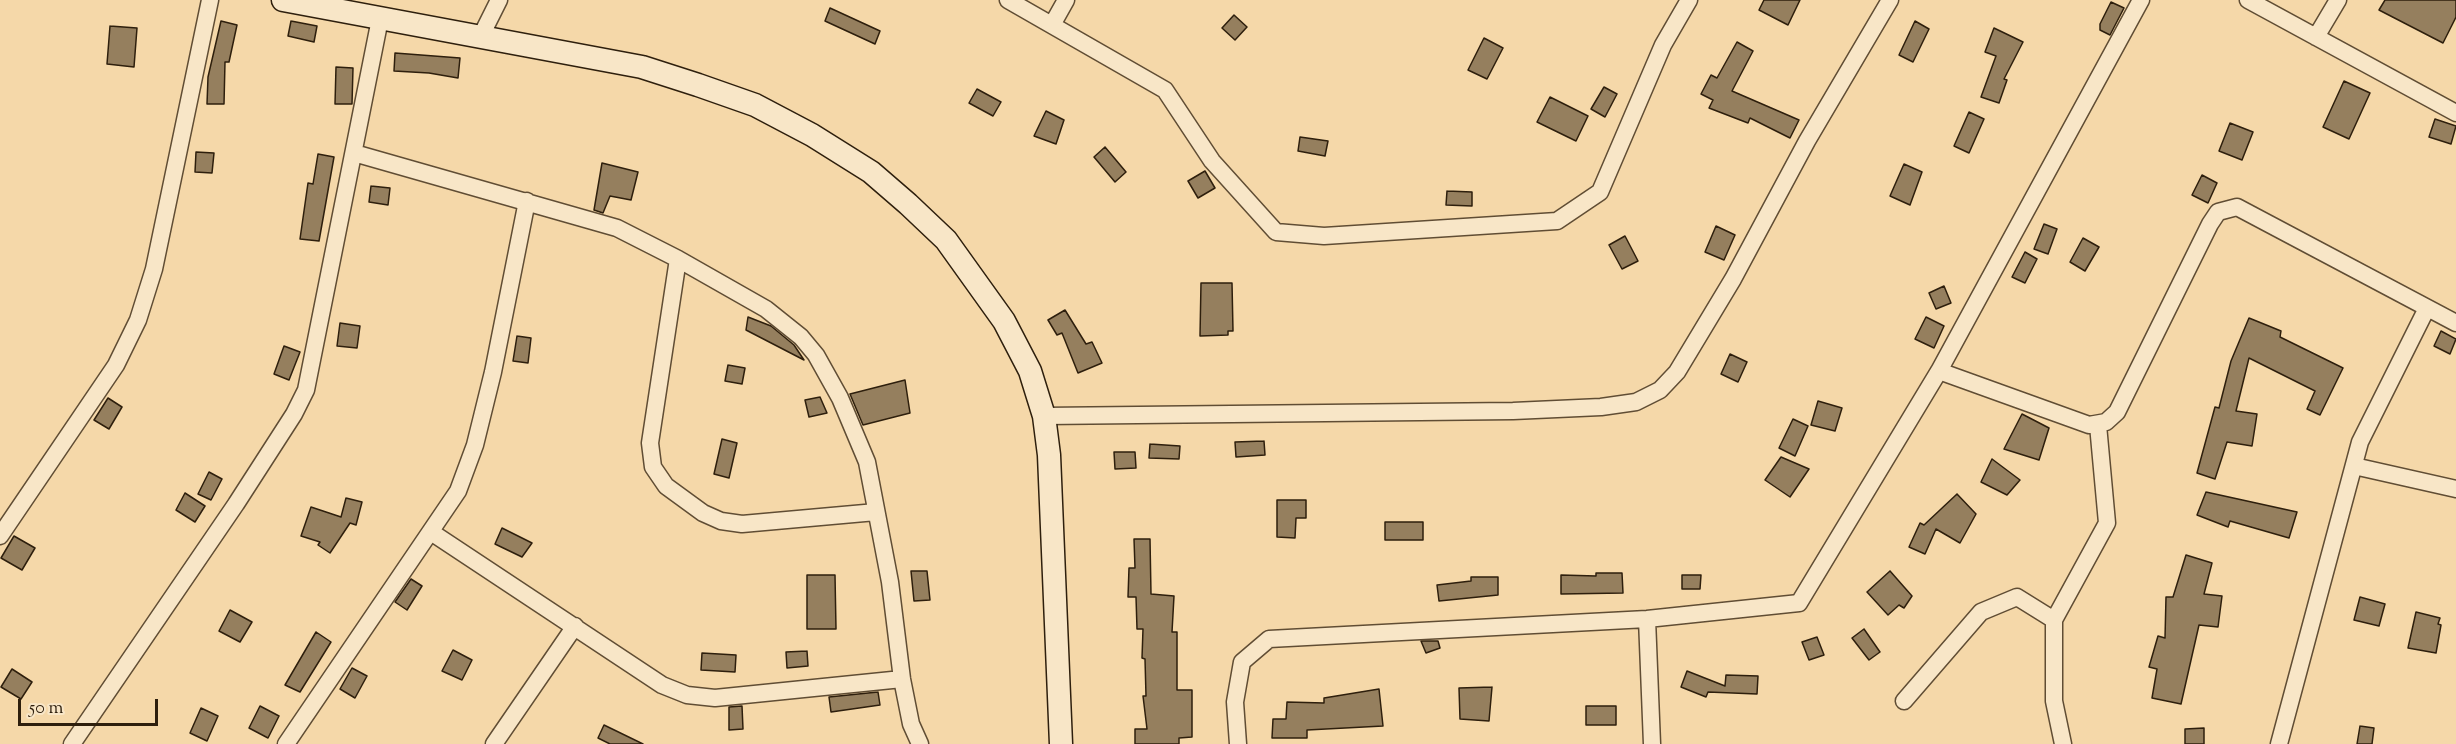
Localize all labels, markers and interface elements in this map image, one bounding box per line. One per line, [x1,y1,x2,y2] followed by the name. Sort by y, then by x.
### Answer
[21,687,160,725] scale bar
[29,696,63,722] text: 50 m

